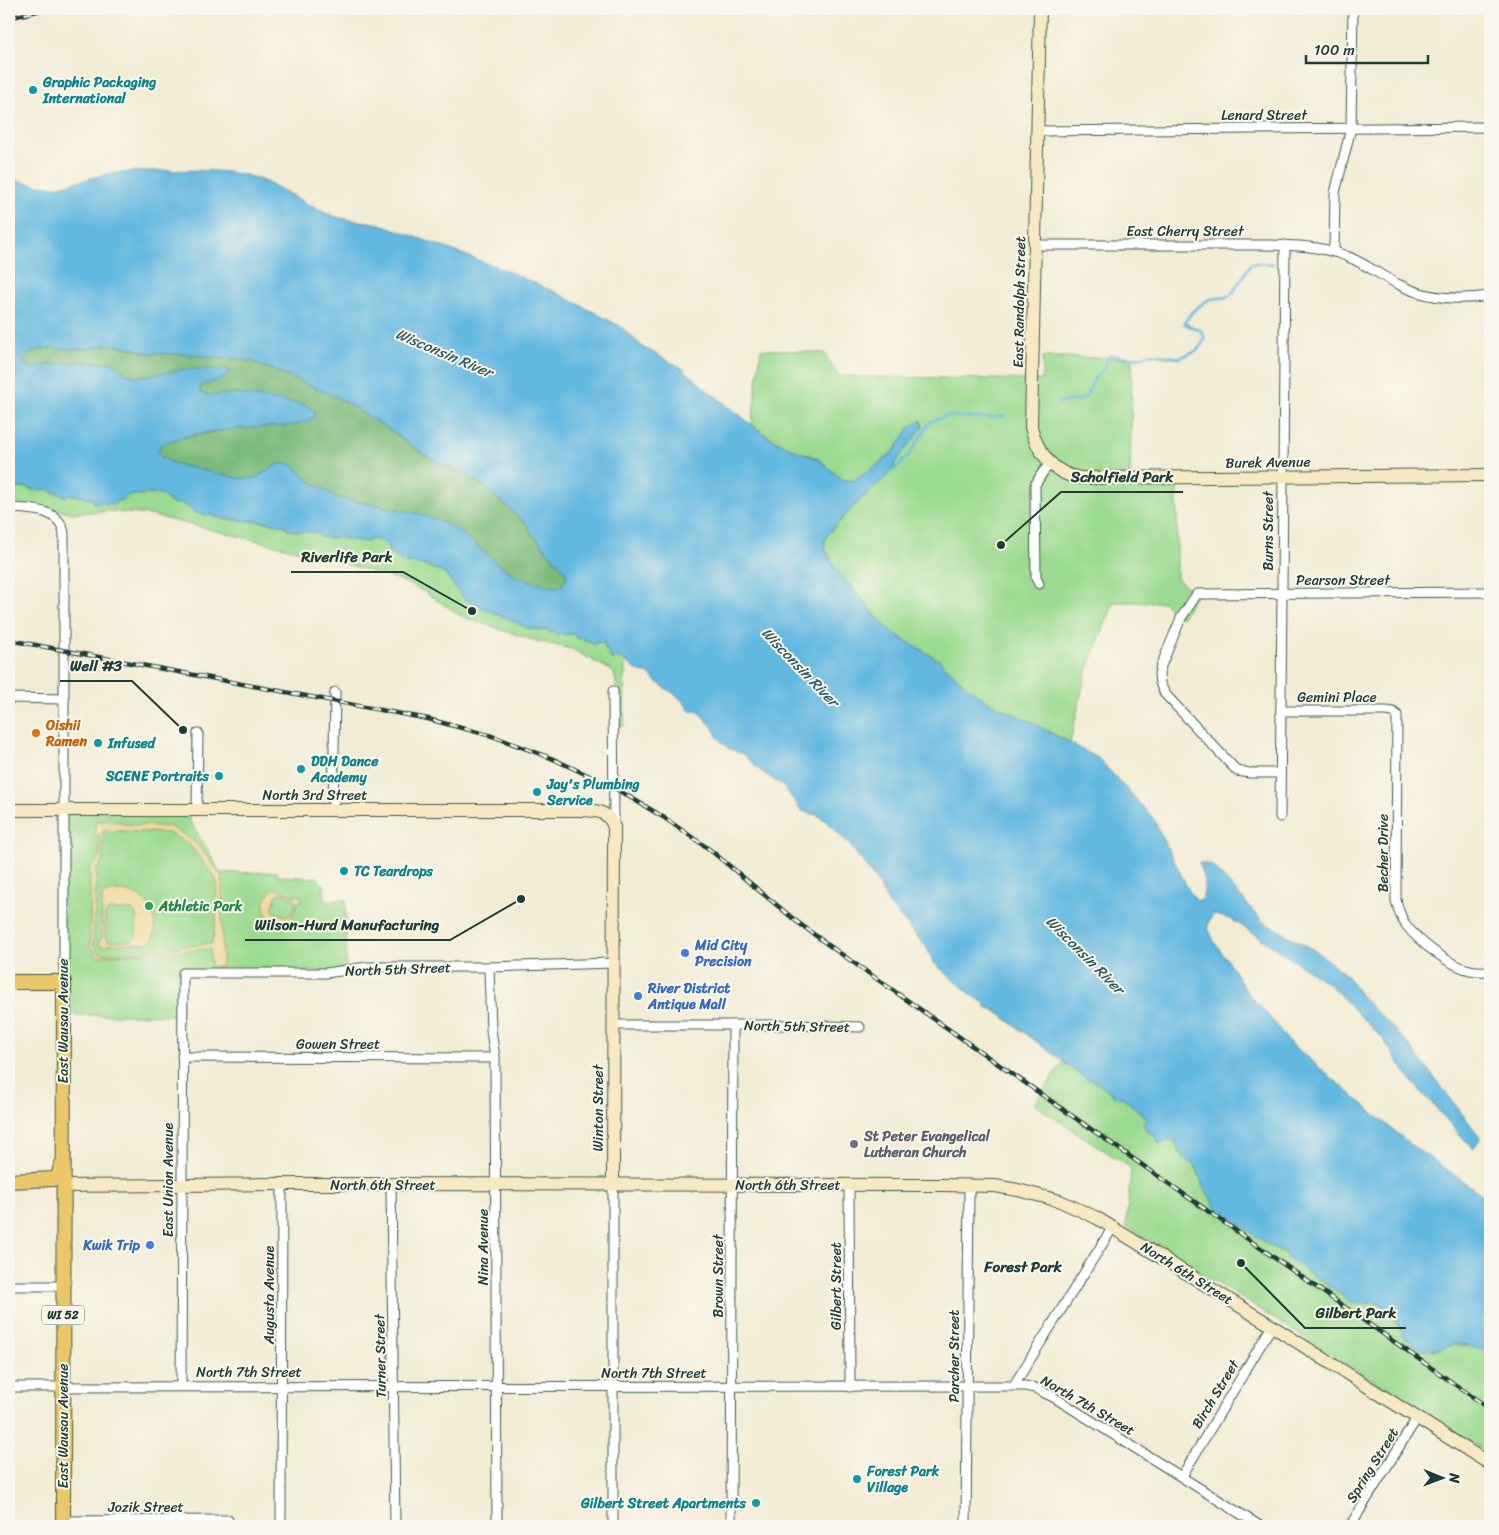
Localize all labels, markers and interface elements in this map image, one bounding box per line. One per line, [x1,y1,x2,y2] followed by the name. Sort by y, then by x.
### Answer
[1306,32,1429,64] scale bar
[1314,37,1355,63] text: 100 m
[42,70,156,111] place label: Graphic Packaging International
[27,84,39,96] marker: Graphic Packaging International
[1221,103,1308,128] street label: Lenard Street
[1126,219,1245,244] street label: East Cherry Street
[1006,236,1033,368] street label: East Randolph Street
[392,321,499,386] water label: Wisconsin River
[1225,449,1311,476] street label: Burek Avenue
[1061,462,1183,492] callout: Scholfield Park
[1070,464,1174,490] text: Scholfield Park
[1256,490,1281,571] street label: Burns Street
[291,542,403,572] callout: Riverlife Park
[300,544,393,570] text: Riverlife Park
[1296,568,1391,593] street label: Pearson Street
[755,621,847,715] water label: Wisconsin River
[60,651,132,681] callout: Well #3
[70,653,123,679] text: Well #3
[1297,685,1377,710] street label: Gemini Place
[45,713,87,754] place label: Oishii Ramen
[30,727,42,739] marker: Oishii Ramen
[107,731,157,756] place label: Infused
[92,737,104,749] marker: Infused
[310,749,379,790] place label: DDH Dance Academy
[295,763,307,775] marker: DDH Dance Academy
[105,764,210,789] place label: SCENE Portraits
[213,770,225,782] marker: SCENE Portraits
[546,772,641,813] place label: Jay's Plumbing Service
[263,783,367,808] street label: North 3rd Street
[531,786,543,798] marker: Jay's Plumbing Service
[1371,814,1396,892] street label: Becher Drive
[354,859,434,884] place label: TC Teardrops
[338,865,350,877] marker: TC Teardrops
[158,894,243,919] place label: Athletic Park
[143,900,155,912] marker: Athletic Park
[1039,909,1133,1003] water label: Wisconsin River
[245,910,450,940] callout: Wilson-Hurd Manufacturing
[255,912,440,938] text: Wilson-Hurd Manufacturing
[694,933,752,974] place label: Mid City Precision
[679,947,691,959] marker: Mid City Precision
[345,955,451,984] street label: North 5th Street
[51,959,76,1083] street label: East Wausau Avenue
[647,976,731,1017] place label: River District Antique Mall
[632,990,644,1002] marker: River District Antique Mall
[744,1013,850,1040] street label: North 5th Street
[296,1032,380,1057] street label: Gowen Street
[586,1063,611,1151] street label: Winton Street
[156,1123,181,1237] street label: East Union Avenue
[863,1124,991,1165] place label: St Peter Evangelical Lutheran Church
[848,1138,860,1150] marker: St Peter Evangelical Lutheran Church
[330,1173,436,1198] street label: North 6th Street
[735,1173,841,1198] street label: North 6th Street
[471,1209,496,1285] street label: Nina Avenue
[82,1233,141,1258] place label: Kwik Trip
[706,1233,731,1318] street label: Brown Street
[1135,1235,1238,1312] street label: North 6th Street
[144,1239,156,1251] marker: Kwik Trip
[824,1242,849,1330] street label: Gilbert Street
[257,1245,282,1345] street label: Augusta Avenue
[983,1254,1063,1280] district label: Forest Park
[1305,1298,1406,1328] callout: Gilbert Park
[1315,1300,1396,1326] text: Gilbert Park
[42,1306,84,1324] road number: WI 52
[942,1310,967,1402] street label: Parcher Street
[367,1312,394,1398] street label: Turner Street
[1185,1354,1247,1434] street label: Birch Street
[196,1360,302,1385] street label: North 7th Street
[601,1361,707,1386] street label: North 7th Street
[51,1364,76,1488] street label: East Wausau Avenue
[1036,1368,1140,1443] street label: North 7th Street
[1339,1422,1406,1508] street label: Spring Street
[1416,1452,1466,1502] north arrow
[866,1459,940,1500] place label: Forest Park Village
[1442,1472,1467,1484] text: N
[851,1473,863,1485] marker: Forest Park Village
[580,1491,747,1516] place label: Gilbert Street Apartments
[107,1495,184,1520] street label: Jozik Street
[750,1497,762,1509] marker: Gilbert Street Apartments

